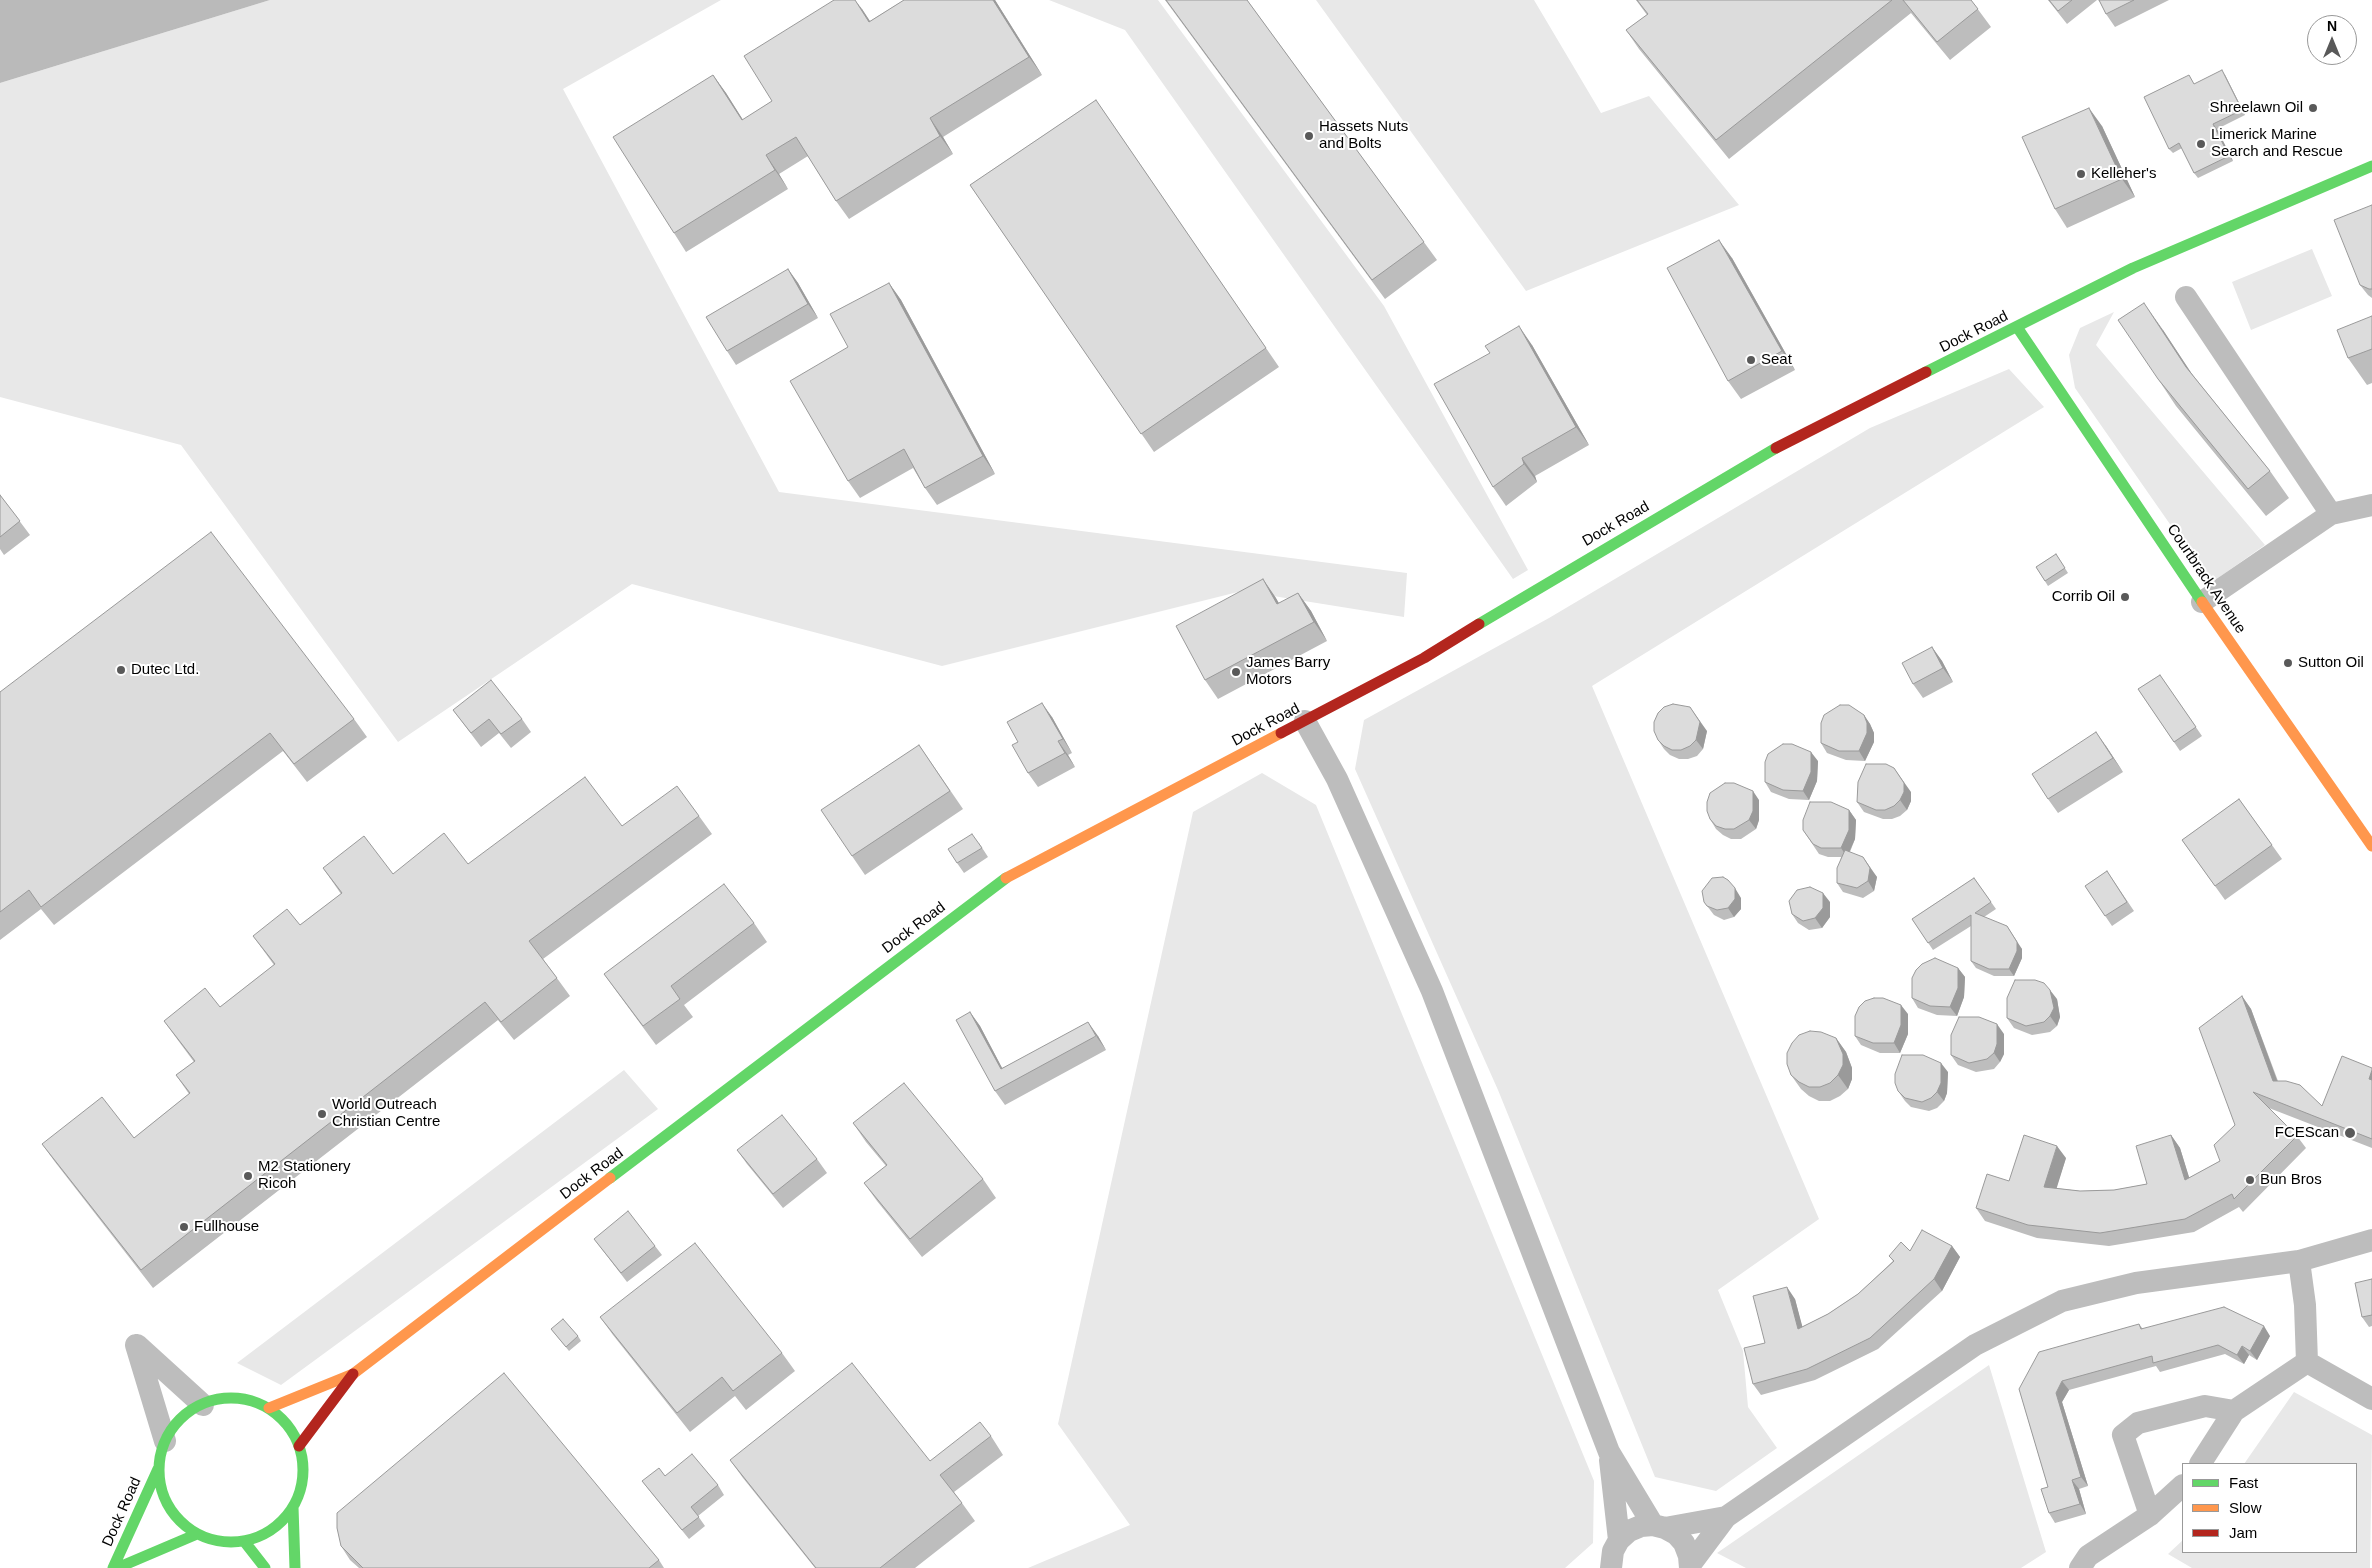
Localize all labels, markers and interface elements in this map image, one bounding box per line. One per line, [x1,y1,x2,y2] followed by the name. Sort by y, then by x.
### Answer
[2307,15,2357,65] north arrow
[2327,18,2337,34] text: N
[2210,99,2303,117] place label: Shreelawn Oil
[2307,102,2319,114] marker: Shreelawn Oil
[1319,118,1408,153] place label: Hassets Nuts and Bolts
[2211,126,2343,161] place label: Limerick Marine Search and Rescue
[1303,130,1315,142] marker: Hassets Nuts and Bolts
[2195,138,2207,150] marker: Limerick Marine Search and Rescue
[2091,165,2156,183] place label: Kelleher's
[2075,168,2087,180] marker: Kelleher's
[1937,307,2011,357] street label: Dock Road
[1761,351,1792,369] place label: Seat
[1745,354,1757,366] marker: Seat
[1579,498,1653,550] street label: Dock Road
[2163,521,2249,637] street label: Courtbrack Avenue
[2052,588,2115,606] place label: Corrib Oil
[2119,591,2131,603] marker: Corrib Oil
[1246,654,1330,689] place label: James Barry Motors
[2298,654,2364,672] place label: Sutton Oil
[2282,657,2294,669] marker: Sutton Oil
[131,661,199,679] place label: Dutec Ltd.
[115,664,127,676] marker: Dutec Ltd.
[1230,666,1242,678] marker: James Barry Motors
[1229,700,1303,750] street label: Dock Road
[879,898,949,958] street label: Dock Road
[332,1096,440,1131] place label: World Outreach Christian Centre
[316,1108,328,1120] marker: World Outreach Christian Centre
[2275,1124,2339,1142] place label: FCEScan
[2343,1126,2357,1140] marker: FCEScan
[557,1144,627,1204] street label: Dock Road
[258,1158,351,1193] place label: M2 Stationery Ricoh
[242,1170,254,1182] marker: M2 Stationery Ricoh
[2260,1171,2322,1189] place label: Bun Bros
[2244,1174,2256,1186] marker: Bun Bros
[194,1218,259,1236] place label: Fullhouse
[178,1221,190,1233] marker: Fullhouse
[2182,1463,2357,1553] legend
[99,1474,145,1550] street label: Dock Road
[2229,1474,2258,1491] text: Fast
[2229,1499,2262,1516] text: Slow
[2229,1524,2257,1541] text: Jam

